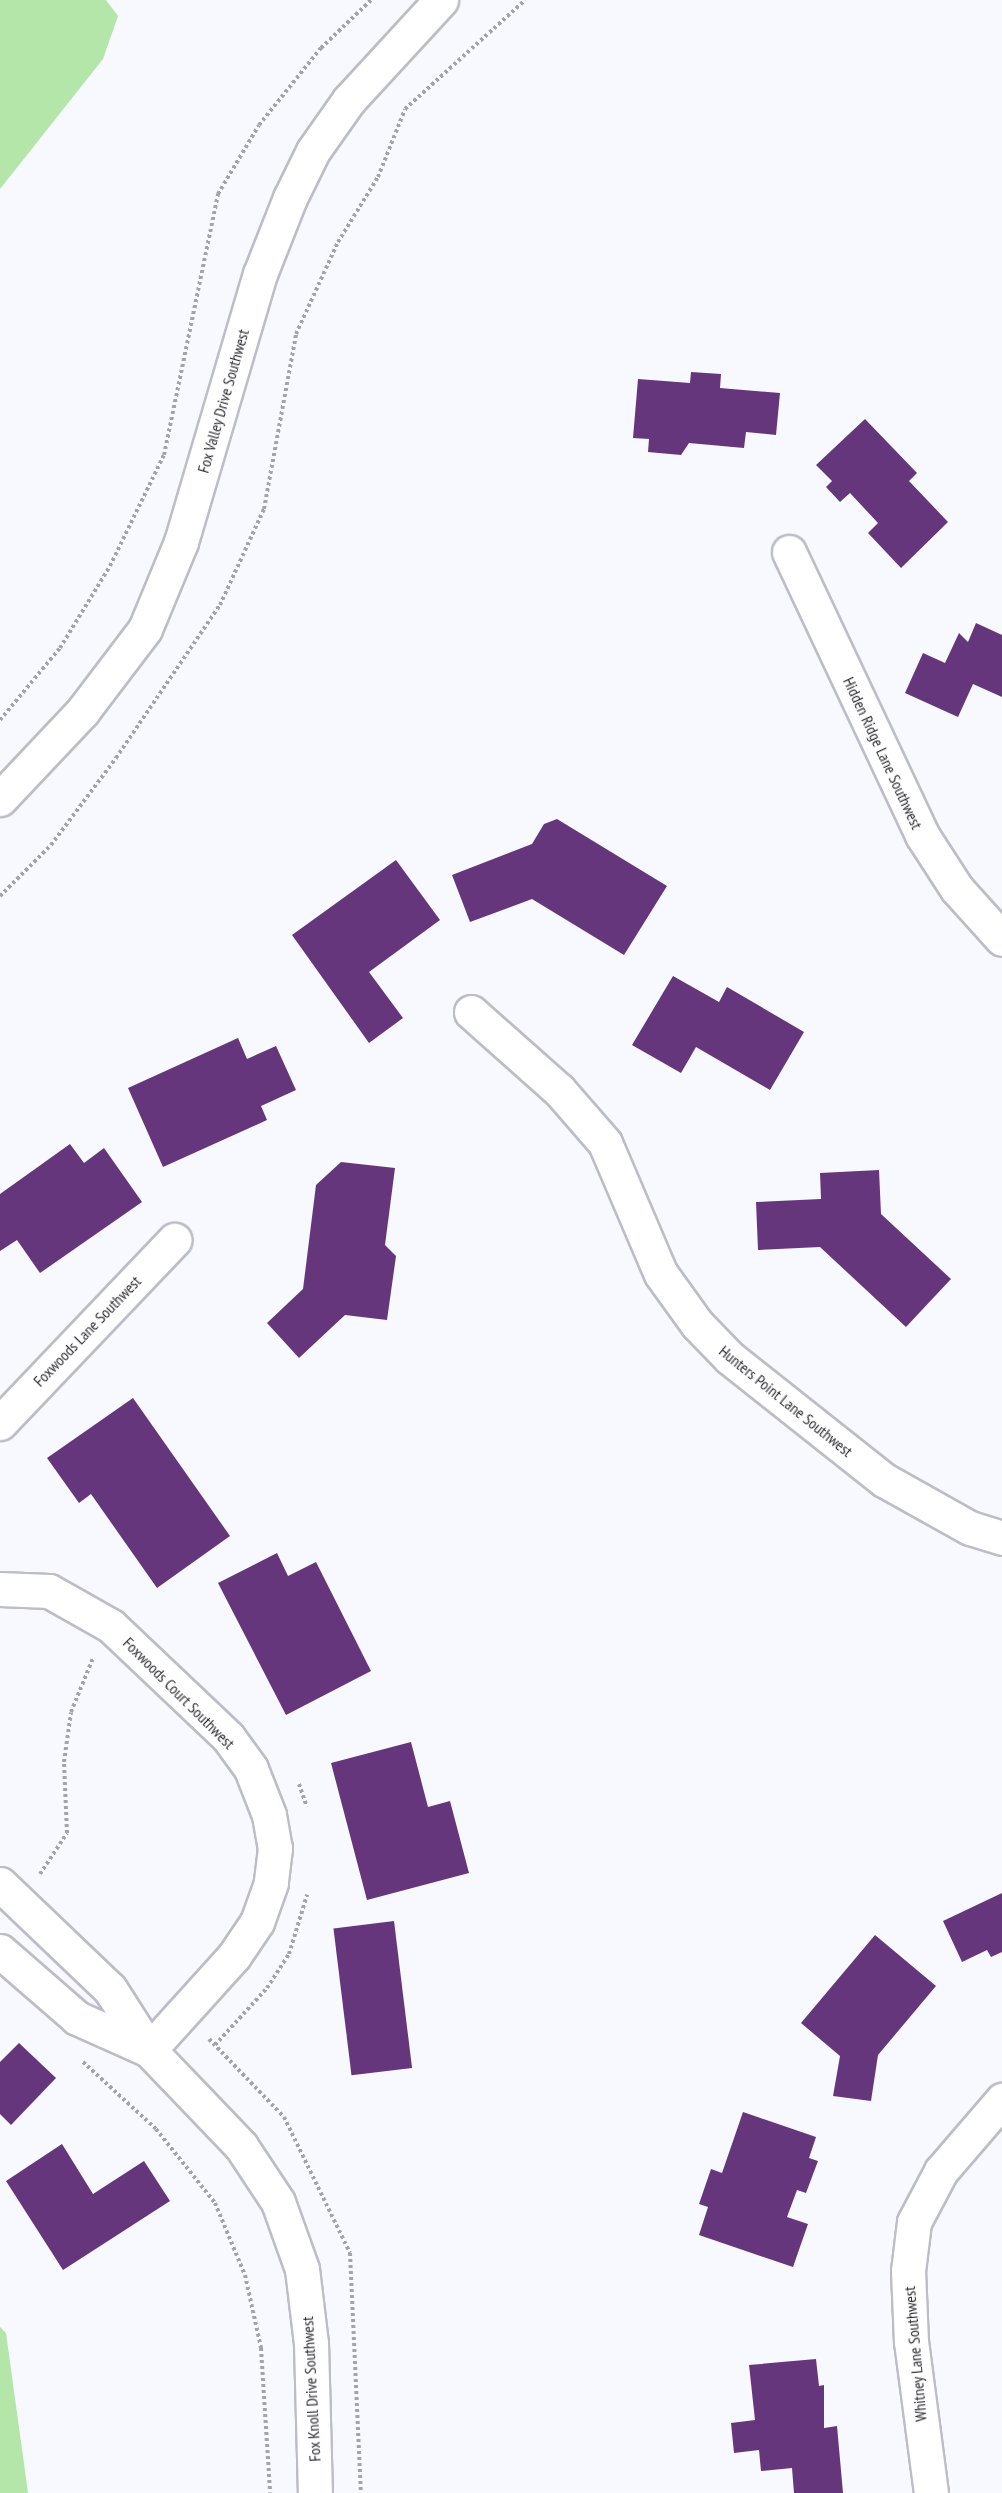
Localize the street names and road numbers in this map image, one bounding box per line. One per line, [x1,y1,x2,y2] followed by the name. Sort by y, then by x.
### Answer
[193,326,253,476] street label: Fox Valley Drive Southwest
[839,674,927,832] street label: Hidden Ridge Lane Southwest
[29,1272,145,1390] street label: Foxwoods Lane Southwest
[715,1341,857,1461] street label: Hunters Point Lane Southwest
[119,1633,239,1753] street label: Foxwoods Court Southwest
[900,2285,930,2423] street label: Whitney Lane Southwest
[298,2316,324,2462] street label: Fox Knoll Drive Southwest

